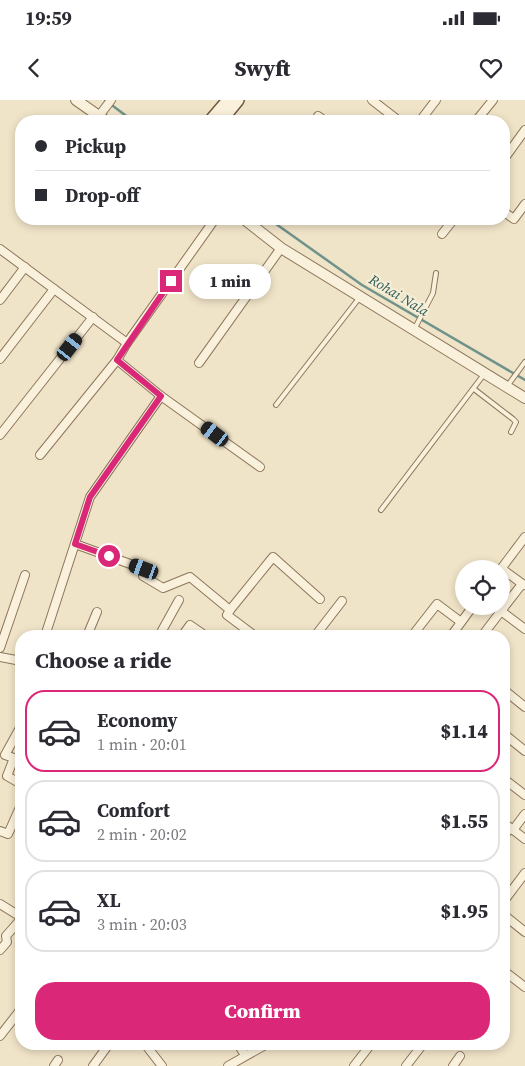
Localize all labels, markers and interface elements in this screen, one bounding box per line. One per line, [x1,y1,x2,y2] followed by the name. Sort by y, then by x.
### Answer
[25,5,72,31] text: 19:59
[235,53,290,83] text: Swyft
[20,54,48,82] icon: back
[477,54,505,82] icon: heart
[65,133,126,159] text: Pickup
[65,182,139,208] text: Drop-off
[188,264,271,298] callout: 1 min
[364,269,433,321] water label: Rohai Nala
[160,270,182,292] route end
[209,270,251,292] text: 1 min
[54,331,85,363] car
[198,419,231,449] car
[98,545,120,567] route start
[127,557,160,581] car
[455,560,510,615] map controls
[455,560,510,615] button: locate
[35,645,172,675] text: Choose a ride
[97,707,178,733] text: Economy
[37,709,82,754] icon: car
[440,718,488,744] text: $1.14
[97,733,187,755] text: 1 min · 20:01
[97,797,170,823] text: Comfort
[37,799,82,844] icon: car
[440,808,488,834] text: $1.55
[97,823,187,845] text: 2 min · 20:02
[97,887,120,913] text: XL
[37,889,82,934] icon: car
[440,898,488,924] text: $1.95
[97,913,187,935] text: 3 min · 20:03
[35,982,490,1040] button: Confirm

